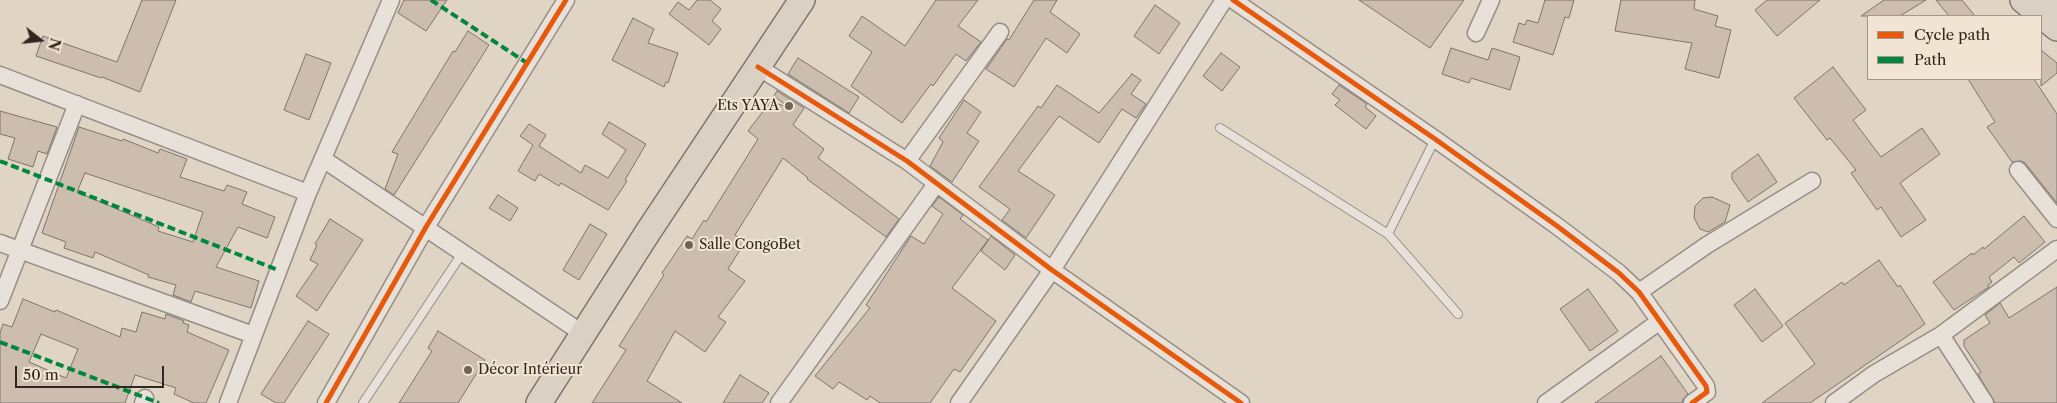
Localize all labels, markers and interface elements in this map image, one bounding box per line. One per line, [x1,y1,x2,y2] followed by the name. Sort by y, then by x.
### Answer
[15,15,65,65] north arrow
[1867,15,2042,80] legend
[1914,25,1990,44] text: Cycle path
[44,36,65,52] text: N
[1914,50,1946,69] text: Path
[717,98,779,114] place label: Ets YAYA
[783,100,795,112] marker: Ets YAYA
[699,237,801,253] place label: Salle CongoBet
[683,239,695,251] marker: Salle CongoBet
[18,356,166,388] scale bar
[478,362,582,378] place label: Décor Intérieur
[462,364,474,376] marker: Décor Intérieur
[23,365,59,384] text: 50 m

